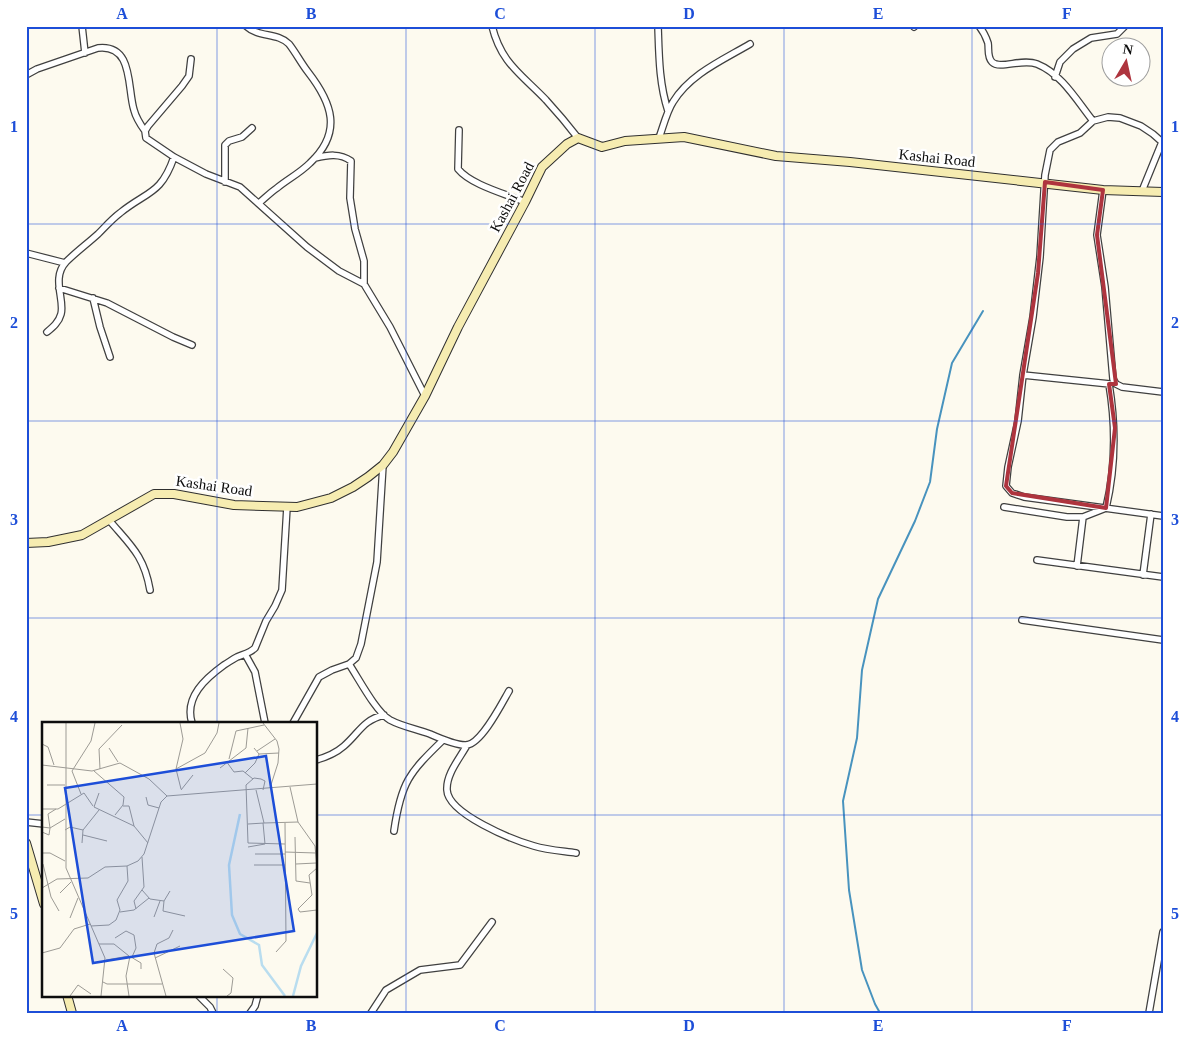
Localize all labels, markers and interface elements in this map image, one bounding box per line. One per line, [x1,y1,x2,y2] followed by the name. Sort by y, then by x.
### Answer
[116,5,128,22] text: A
[306,5,317,22] text: B
[494,5,506,22] text: C
[683,5,695,22] text: D
[873,5,883,22] text: E
[1062,5,1072,22] text: F
[1102,38,1152,88] north arrow
[1122,41,1134,58] text: N
[10,118,18,135] text: 1
[1171,118,1179,135] text: 1
[898,146,977,170] street label: Kashai Road
[487,159,537,235] street label: Kashai Road
[10,314,18,331] text: 2
[1171,314,1179,331] text: 2
[175,473,254,499] street label: Kashai Road
[10,511,18,528] text: 3
[1171,511,1179,528] text: 3
[10,708,18,725] text: 4
[1171,708,1179,725] text: 4
[42,722,318,996] inset map
[10,905,18,922] text: 5
[1171,905,1179,922] text: 5
[116,1017,128,1034] text: A
[306,1017,317,1034] text: B
[494,1017,506,1034] text: C
[683,1017,695,1034] text: D
[873,1017,883,1034] text: E
[1062,1017,1072,1034] text: F

